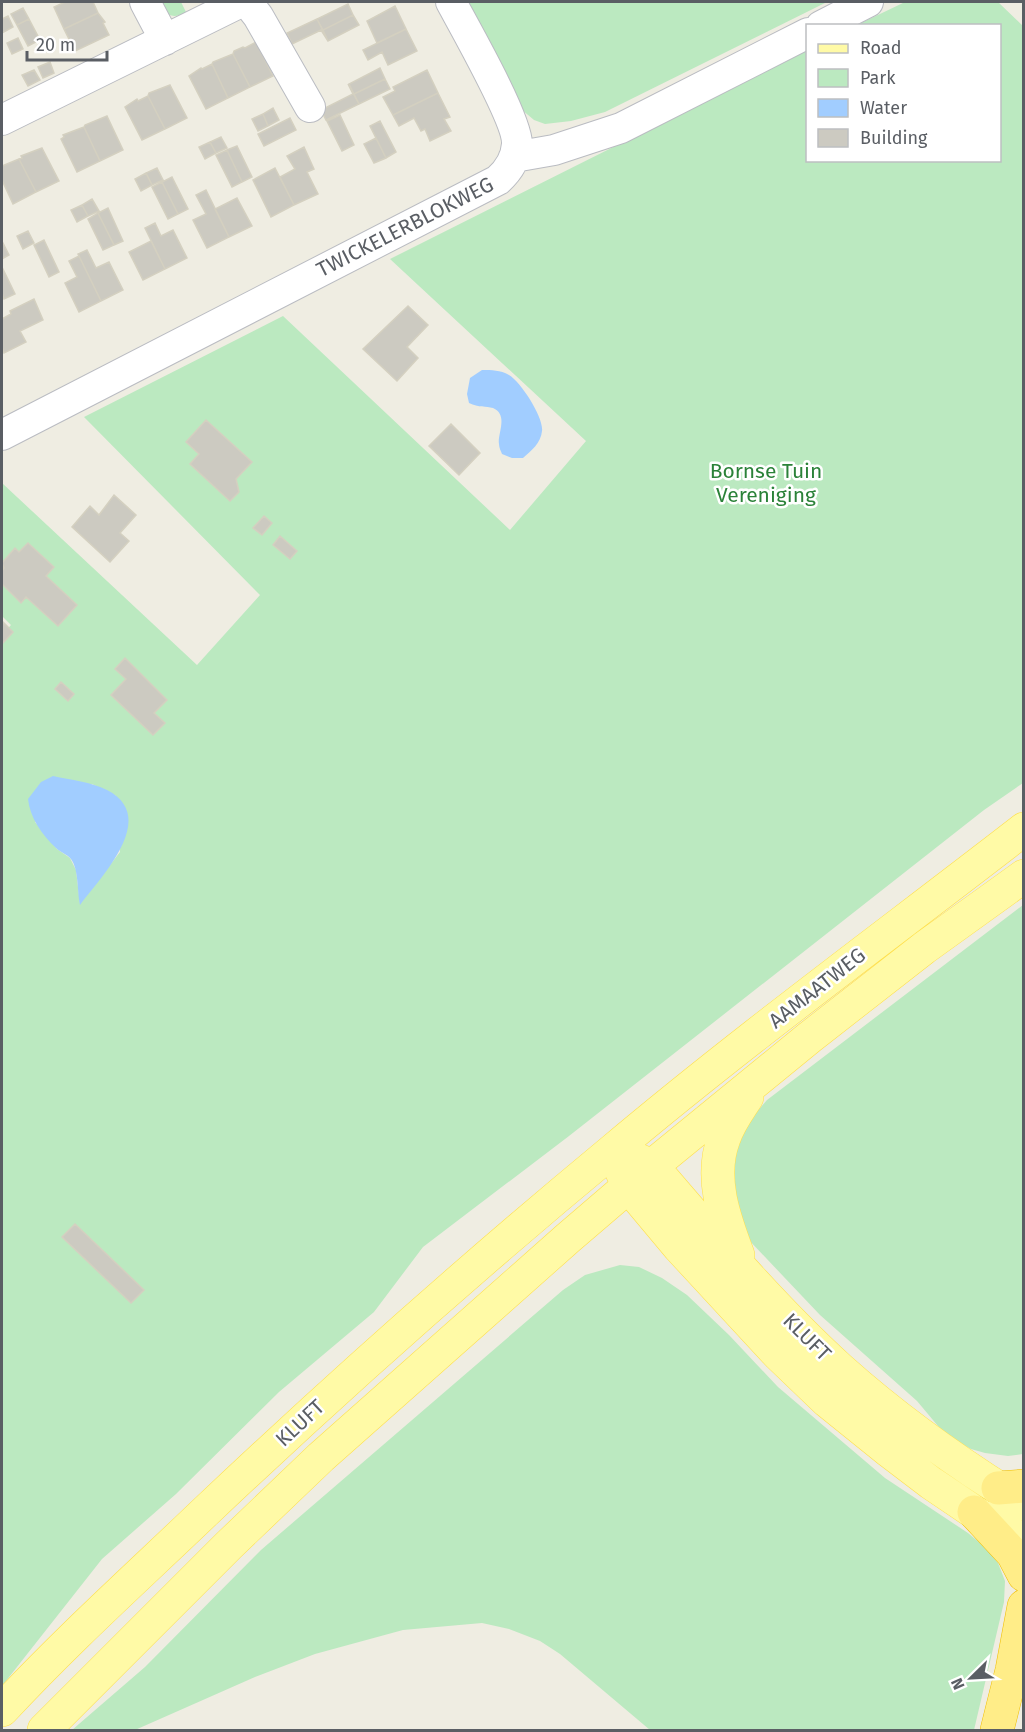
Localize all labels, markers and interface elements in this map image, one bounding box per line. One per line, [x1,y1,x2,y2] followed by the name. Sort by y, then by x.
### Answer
[27,24,106,62] scale bar
[806,24,1001,162] legend
[36,34,75,56] text: 20 m
[860,37,902,59] text: Road
[860,67,896,89] text: Park
[860,97,907,119] text: Water
[860,127,928,149] text: Building
[312,171,498,283] street label: TWICKELERBLOKWEG
[710,458,822,508] park label: Bornse Tuin Vereniging
[763,942,871,1034] street label: AAMAATWEG
[778,1308,837,1367] street label: KLUFT
[270,1394,330,1452] street label: KLUFT
[941,1648,1001,1708] north arrow
[947,1675,969,1693] text: N

